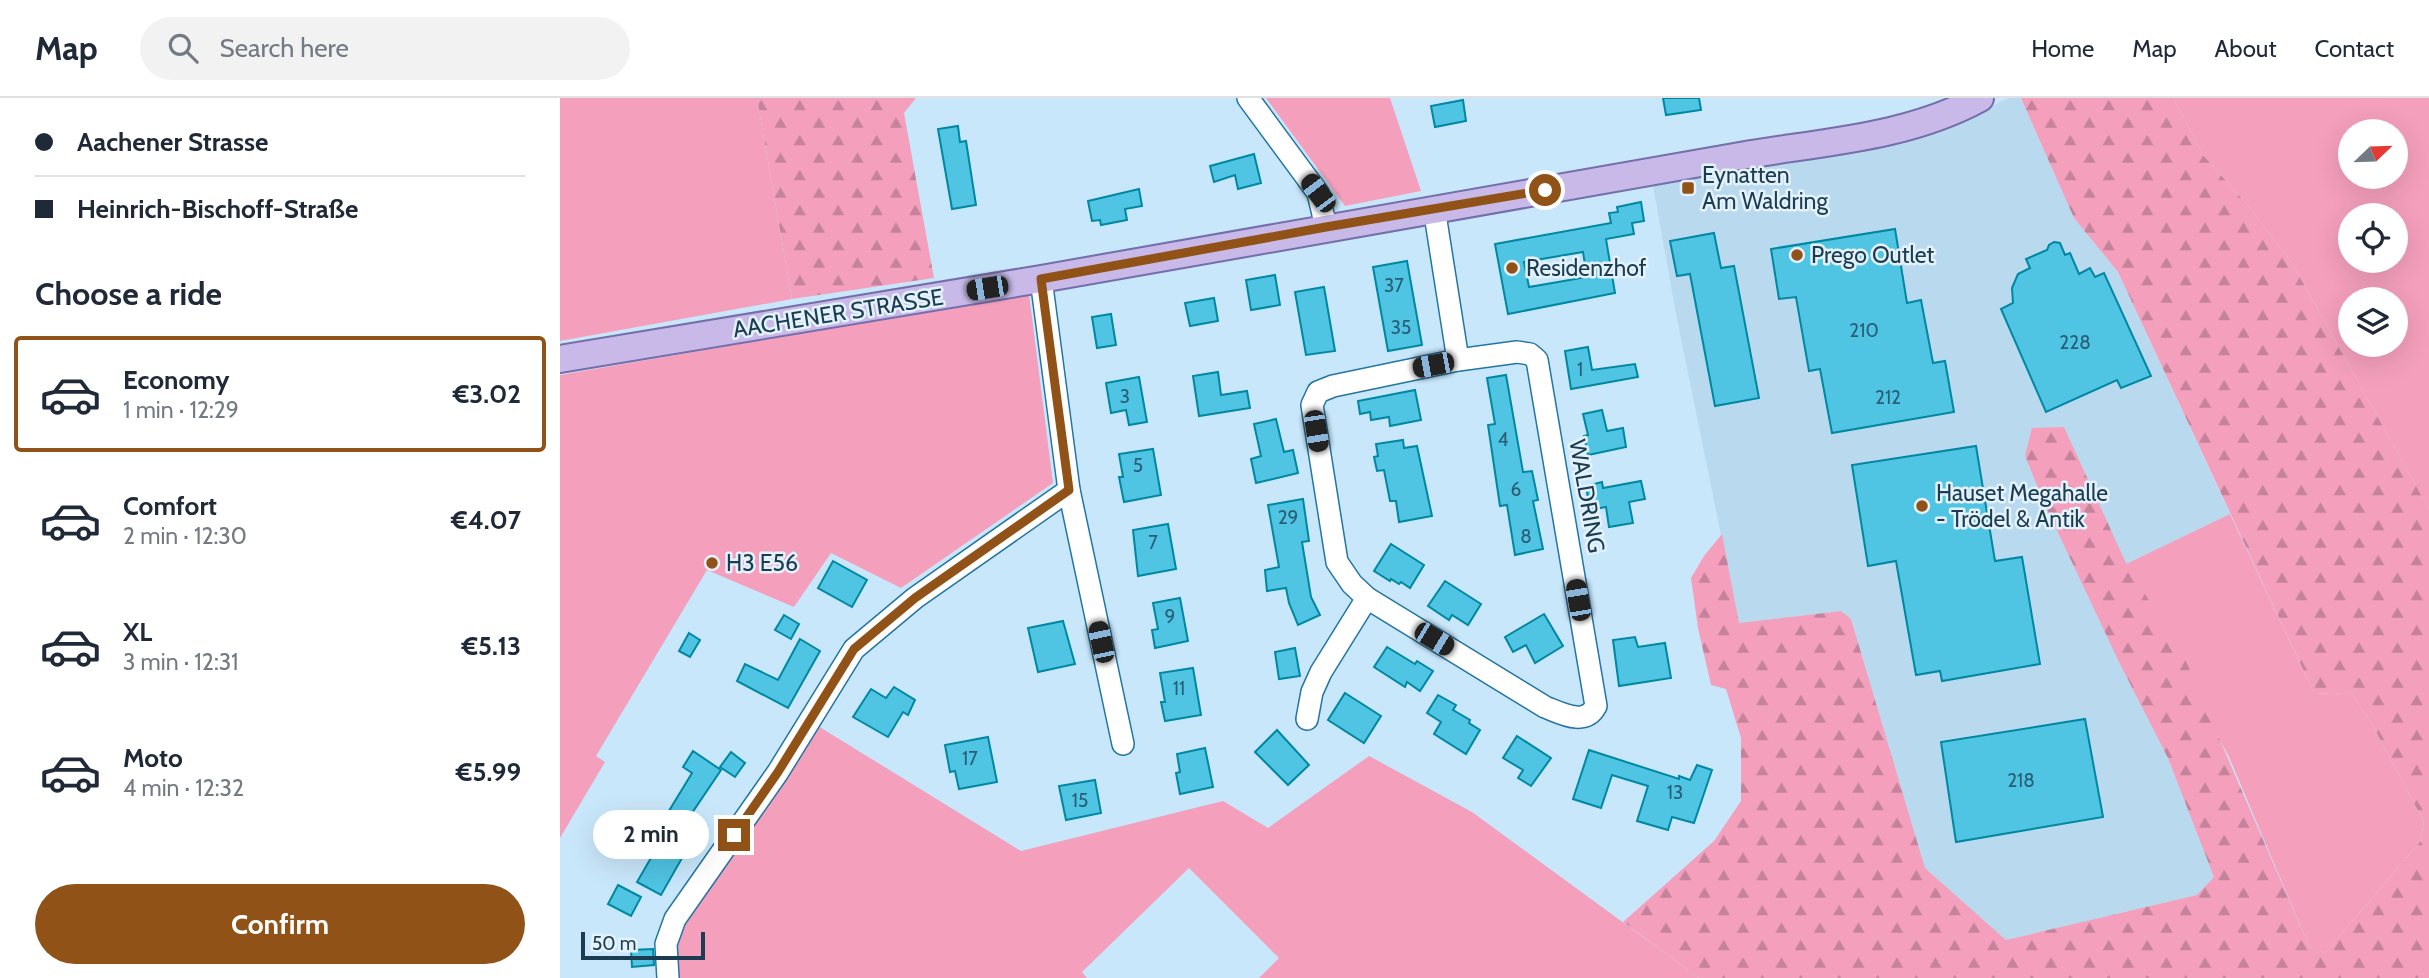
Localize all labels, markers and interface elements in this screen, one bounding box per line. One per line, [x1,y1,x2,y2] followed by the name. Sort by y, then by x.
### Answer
[140,17,630,80] search box
[35,28,98,68] text: Map
[164,29,202,67] icon: search
[220,32,349,64] text: Search here
[2031,34,2094,63] text: Home
[2132,34,2177,63] text: Map
[2215,34,2277,63] text: About
[2315,34,2394,63] text: Contact
[2338,119,2408,189] north arrow
[2338,119,2408,357] map controls
[77,126,268,158] text: Aachener Strasse
[1702,161,1828,215] place label: Eynatten Am Waldring
[1297,170,1340,216] car
[1529,174,1561,206] route start
[1680,180,1696,196] marker: Eynatten Am Waldring
[77,193,358,225] text: Heinrich-Bischoff-Straße
[2338,203,2408,273] button: locate
[1811,241,1934,269] place label: Prego Outlet
[1789,247,1805,263] marker: Prego Outlet
[1526,254,1647,282] place label: Residenzhof
[1504,260,1520,276] marker: Residenzhof
[35,274,222,313] text: Choose a ride
[965,274,1010,302] car
[1384,274,1404,297] house number: 37
[731,283,945,343] street label: AACHENER STRASSE
[2338,287,2408,357] button: layers
[1391,316,1411,339] house number: 35
[1849,319,1879,342] house number: 210
[2059,331,2091,354] house number: 228
[1411,351,1456,379] car
[1577,358,1583,381] house number: 1
[39,363,102,426] icon: car
[123,364,229,396] text: Economy
[453,378,521,410] text: €3.02
[1120,385,1130,408] house number: 3
[1875,386,1901,409] house number: 212
[123,396,239,424] text: 1 min · 12:29
[1303,409,1330,453] car
[1498,428,1509,451] house number: 4
[1563,437,1611,555] street label: WALDRING
[1133,454,1143,477] house number: 5
[1511,478,1521,501] house number: 6
[1936,479,2108,533] place label: Hauset Megahalle - Trödel & Antik
[39,489,102,552] icon: car
[123,490,217,522] text: Comfort
[1914,498,1930,514] marker: Hauset Megahalle - Trödel & Antik
[451,504,521,536] text: €4.07
[1278,506,1298,529] house number: 29
[123,522,247,550] text: 2 min · 12:30
[1520,525,1532,548] house number: 8
[1148,531,1158,554] house number: 7
[726,549,798,577] place label: H3 E56
[704,555,720,571] marker: H3 E56
[1565,577,1592,623] car
[1165,605,1175,628] house number: 9
[39,615,102,678] icon: car
[123,616,152,648] text: XL
[1087,619,1116,665] car
[1411,619,1458,659] car
[461,630,521,662] text: €5.13
[123,648,239,676] text: 3 min · 12:31
[1173,677,1185,700] house number: 11
[39,741,102,804] icon: car
[123,742,183,774] text: Moto
[962,747,978,770] house number: 17
[456,756,521,788] text: €5.99
[2007,769,2035,792] house number: 218
[123,774,244,802] text: 4 min · 12:32
[1667,781,1683,804] house number: 13
[1072,789,1088,812] house number: 15
[594,810,710,860] callout: 2 min
[718,819,750,851] route end
[623,820,679,848] text: 2 min
[35,884,525,964] button: Confirm
[581,929,705,961] scale bar
[592,932,636,955] text: 50 m

